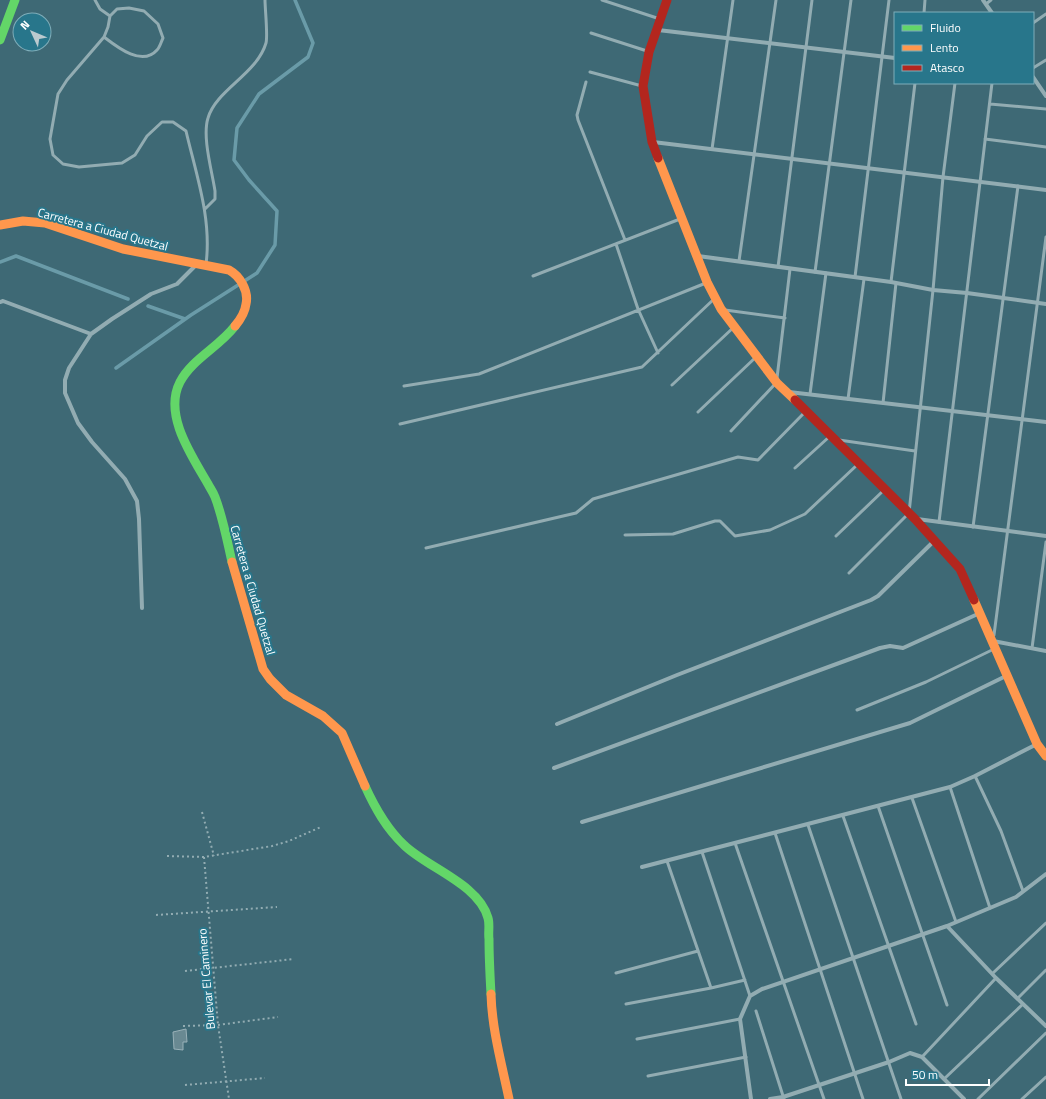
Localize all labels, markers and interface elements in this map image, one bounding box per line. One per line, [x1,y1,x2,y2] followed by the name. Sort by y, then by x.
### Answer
[12,12,52,52] north arrow
[894,12,1034,84] legend
[16,17,33,33] text: N
[930,18,961,37] text: Fluido
[930,38,959,57] text: Lento
[930,58,964,77] text: Atasco
[36,202,170,256] street label: Carretera a Ciudad Quetzal
[225,523,281,657] street label: Carretera a Ciudad Quetzal
[192,928,220,1030] street label: Bulevar El Caminero
[906,1061,989,1087] scale bar
[912,1065,938,1084] text: 50 m

